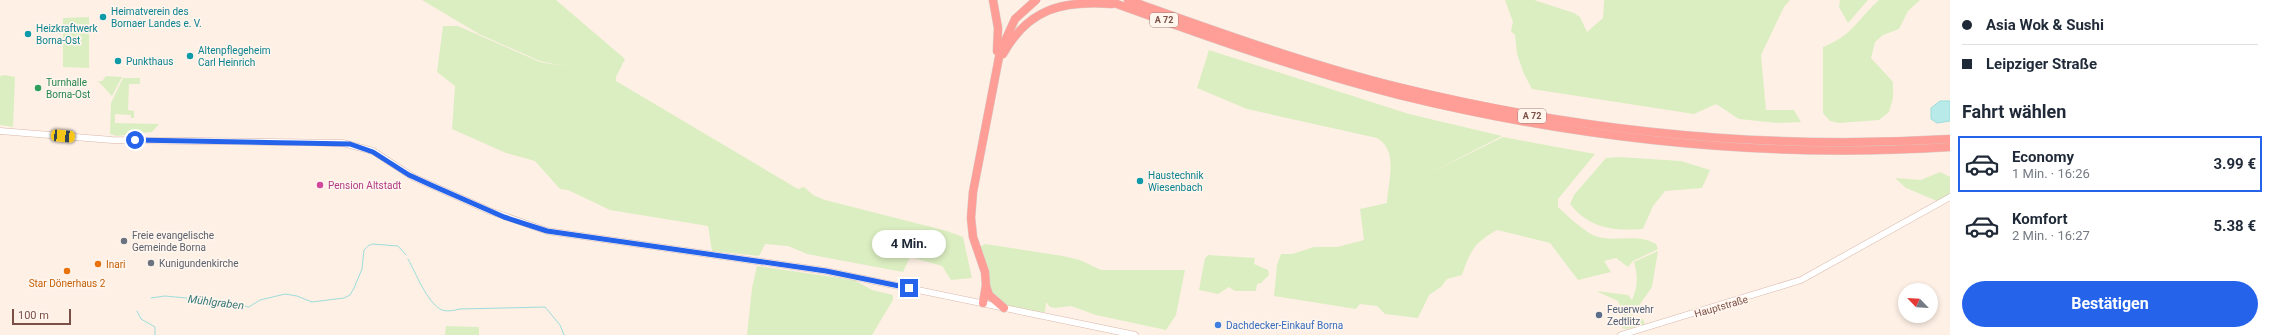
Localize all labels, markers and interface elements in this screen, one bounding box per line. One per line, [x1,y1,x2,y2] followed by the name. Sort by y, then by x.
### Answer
[111,6,202,29] place label: Heimatverein des Bornaer Landes e. V.
[98,12,108,22] marker: Heimatverein des Bornaer Landes e. V.
[1150,13,1178,27] road number: A 72
[1986,16,2104,34] text: Asia Wok & Sushi
[36,23,98,46] place label: Heizkraftwerk Borna-Ost
[23,29,33,39] marker: Heizkraftwerk Borna-Ost
[198,45,271,68] place label: Altenpflegeheim Carl Heinrich
[185,51,195,61] marker: Altenpflegeheim Carl Heinrich
[1986,55,2097,73] text: Leipziger Straße
[113,56,123,66] marker: Punkthaus
[126,56,173,67] place label: Punkthaus
[46,77,90,100] place label: Turnhalle Borna-Ost
[33,83,43,93] marker: Turnhalle Borna-Ost
[1962,101,2066,122] text: Fahrt wählen
[1518,109,1546,123] road number: A 72
[51,129,75,143] car
[126,131,144,149] route start
[1964,146,2000,182] icon: car
[2012,148,2074,166] text: Economy
[2213,155,2256,173] text: 3.99 €
[2012,166,2090,181] text: 1 Min. · 16:26
[1148,170,1205,193] place label: Haustechnik Wiesenbach
[1135,176,1145,186] marker: Haustechnik Wiesenbach
[315,180,325,190] marker: Pension Altstadt
[328,180,401,191] place label: Pension Altstadt
[1964,208,2000,244] icon: car
[2012,210,2068,228] text: Komfort
[2213,217,2256,235] text: 5.38 €
[2012,228,2090,243] text: 2 Min. · 16:27
[132,230,214,253] place label: Freie evangelische Gemeinde Borna
[872,230,946,258] callout: 4 Min.
[119,236,129,246] marker: Freie evangelische Gemeinde Borna
[891,236,927,251] text: 4 Min.
[146,258,156,268] marker: Kunigundenkirche
[159,258,239,269] place label: Kunigundenkirche
[93,259,103,269] marker: Inari
[106,259,126,270] place label: Inari
[62,266,72,276] marker: Star Dönerhaus 2
[29,278,106,289] place label: Star Dönerhaus 2
[900,279,918,297] route end
[1962,281,2258,327] button: Bestätigen
[1898,283,1938,323] north arrow
[1898,283,1938,323] map controls
[187,293,245,312] water label: Mühlgraben
[1693,294,1749,319] street label: Hauptstraße
[1607,304,1654,327] place label: Feuerwehr Zedtlitz
[12,307,71,326] scale bar
[18,309,49,322] text: 100 m
[1594,310,1604,320] marker: Feuerwehr Zedtlitz
[1213,320,1223,330] marker: Dachdecker-Einkauf Borna
[1226,320,1343,331] place label: Dachdecker-Einkauf Borna

